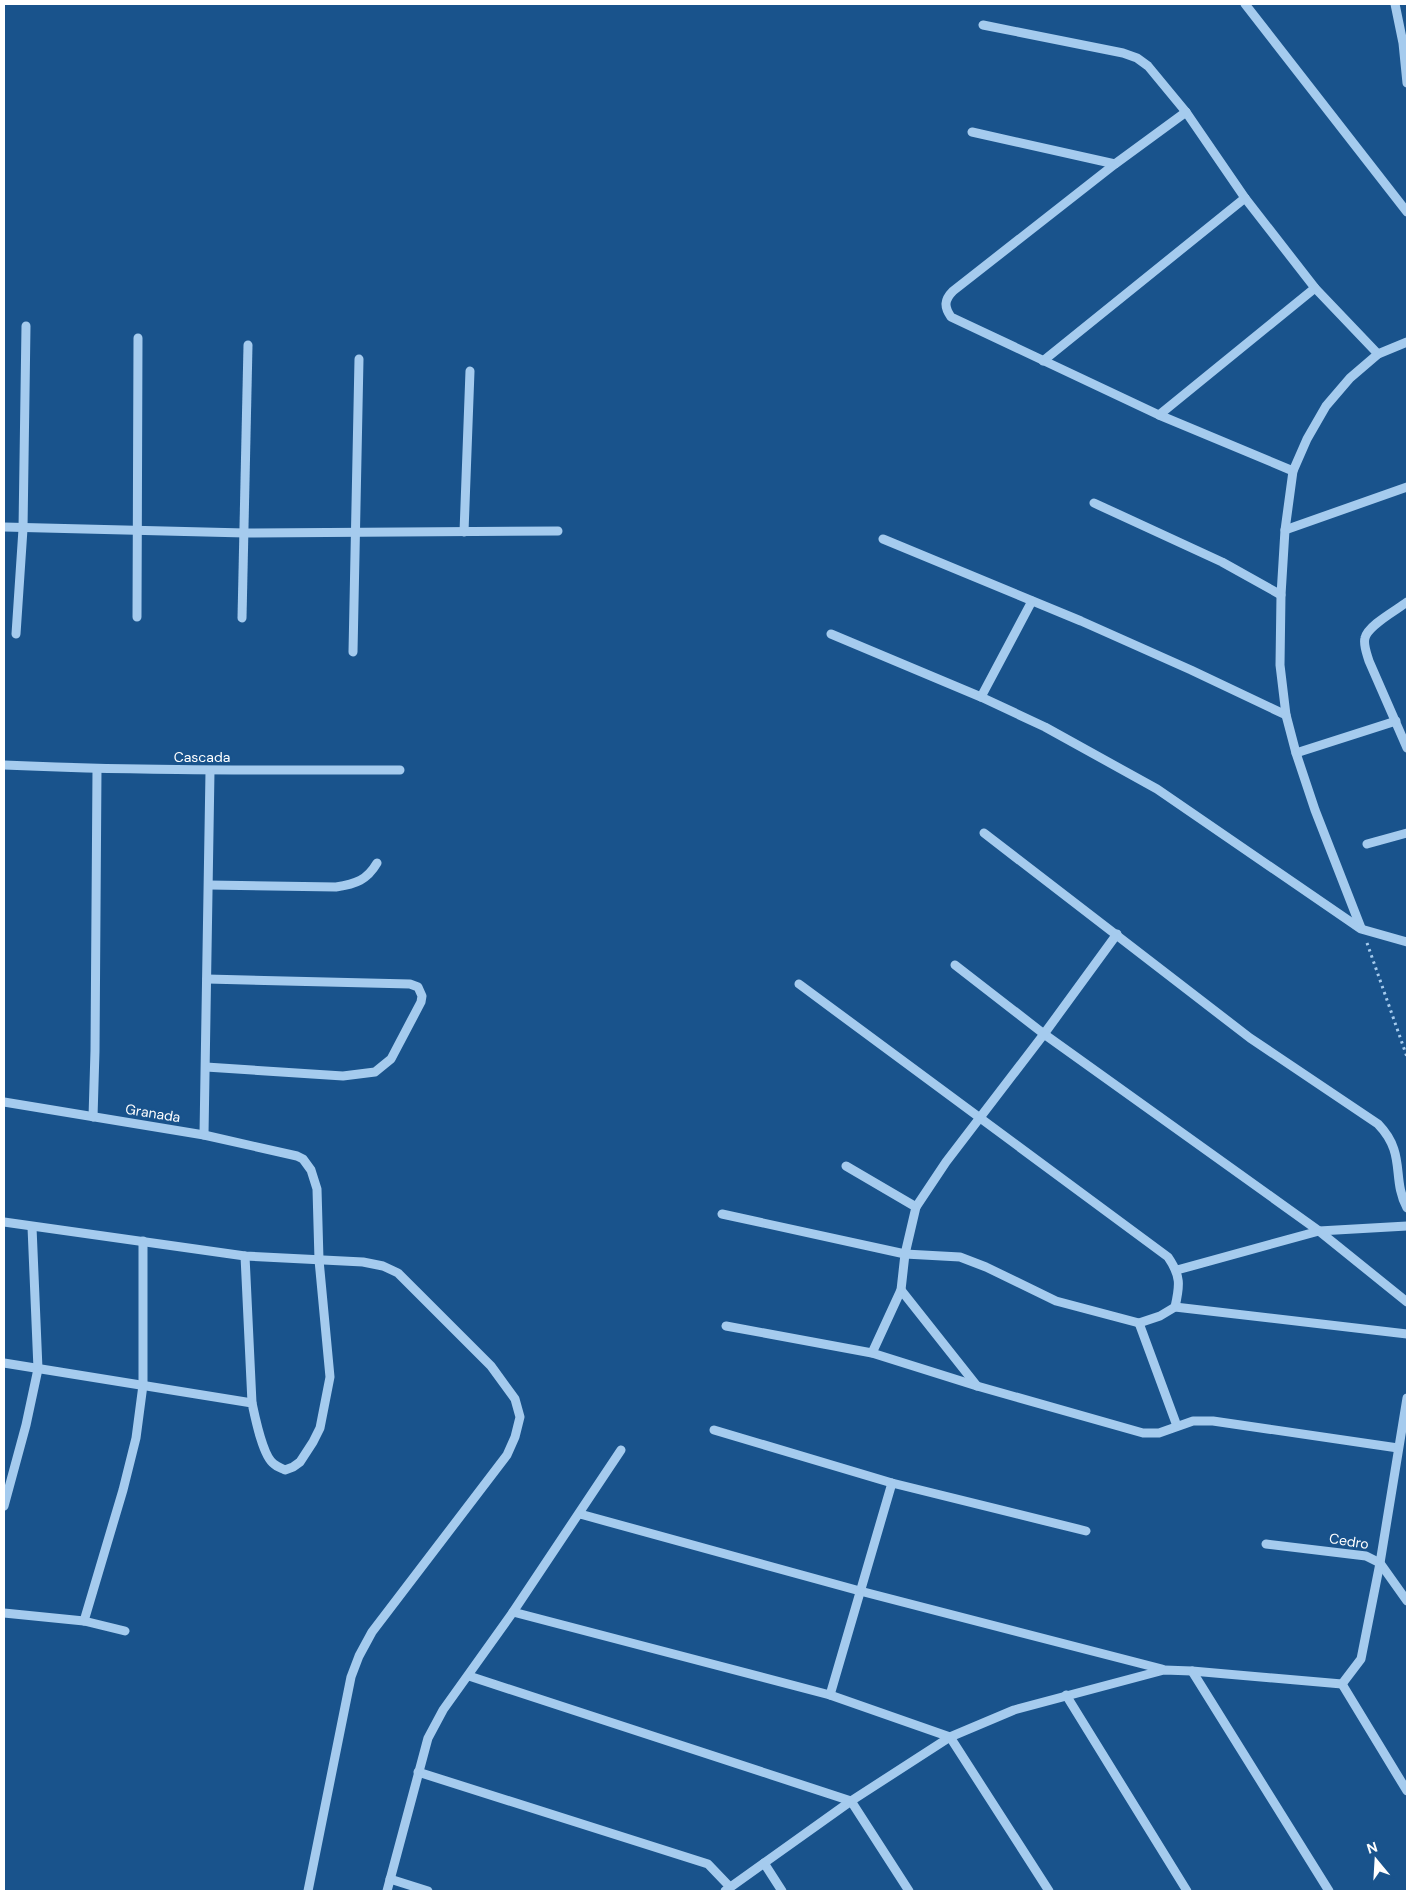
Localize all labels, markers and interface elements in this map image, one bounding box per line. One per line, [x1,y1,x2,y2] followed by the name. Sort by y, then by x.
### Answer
[174,748,230,766] street label: Cascada
[124,1100,182,1126] street label: Granada
[1328,1529,1370,1553] street label: Cedro
[1351,1835,1401,1885] north arrow
[1364,1837,1380,1858] text: N

